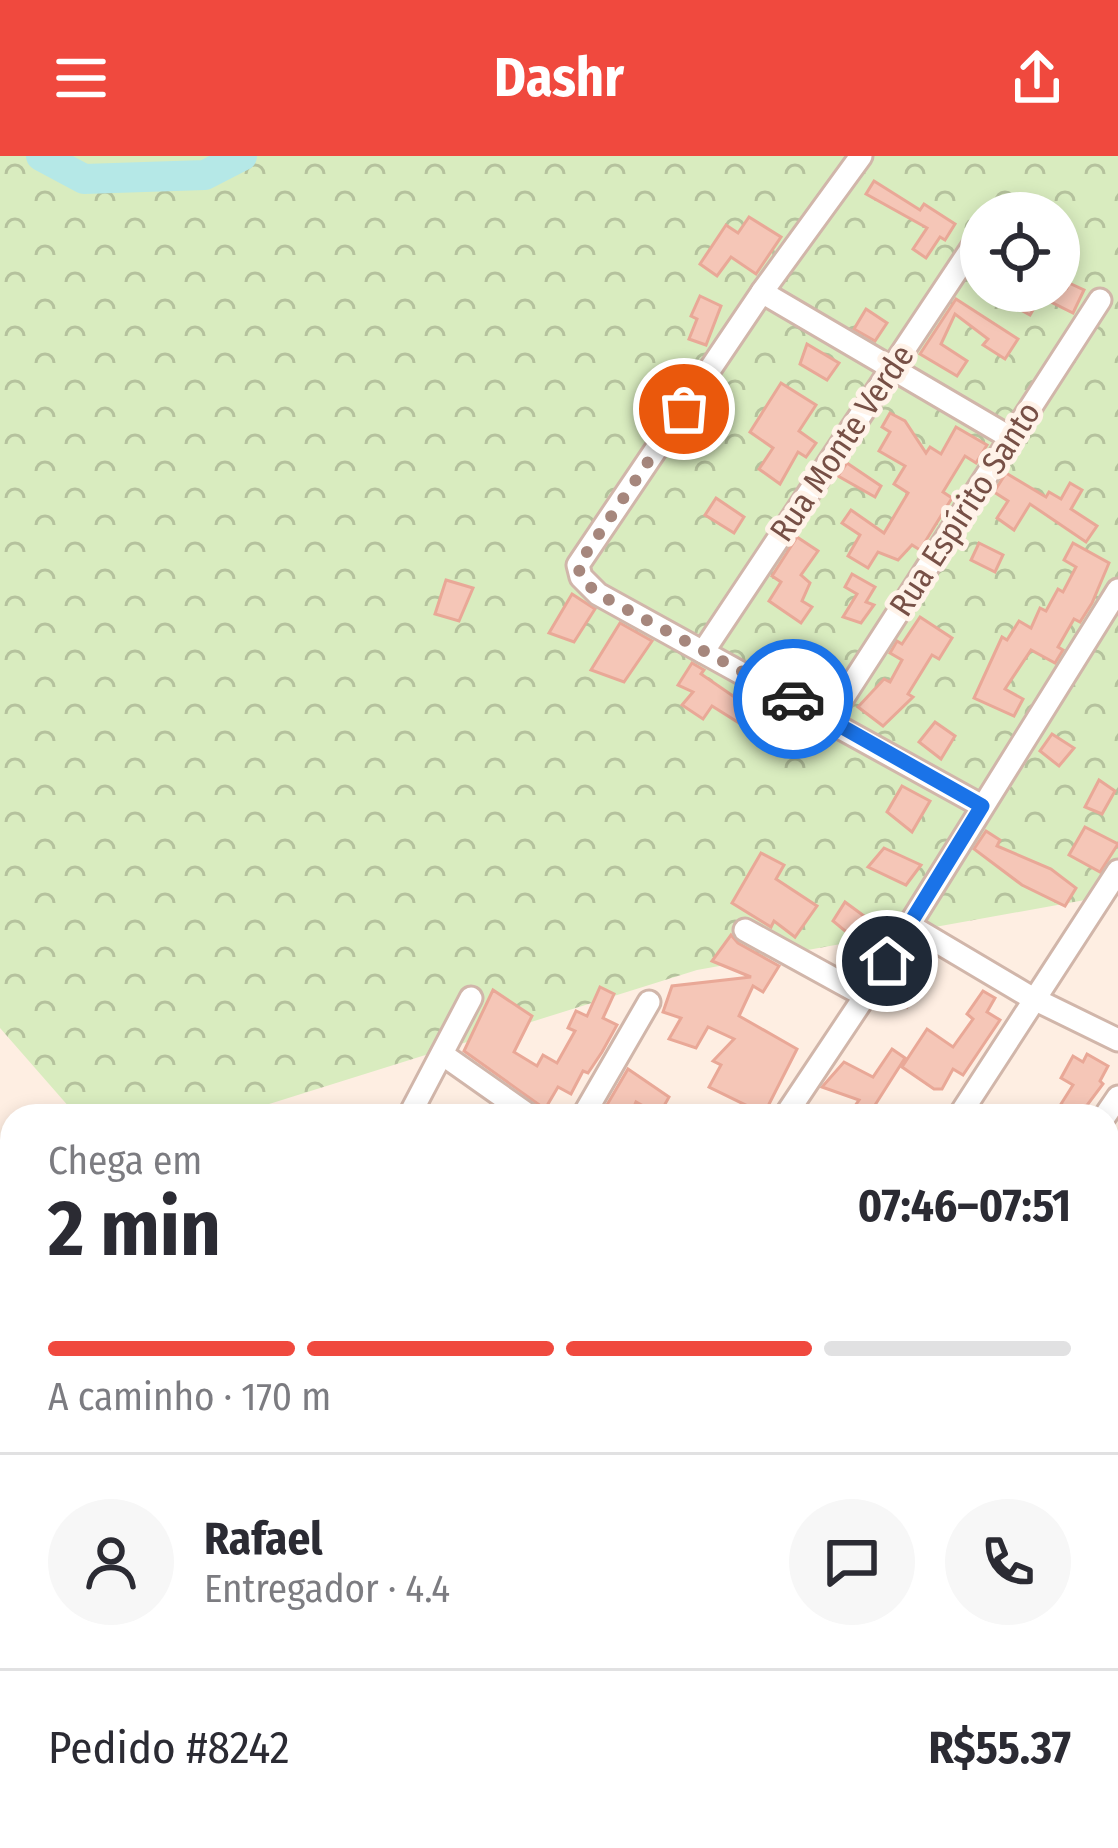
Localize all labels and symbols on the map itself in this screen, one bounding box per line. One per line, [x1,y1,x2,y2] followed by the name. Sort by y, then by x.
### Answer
[762,337,922,549] street label: Rua Monte Verde
[633,358,735,460] pin
[881,394,1049,624] street label: Rua Espírito Santo
[733,639,853,759] courier
[836,910,938,1012] pin

